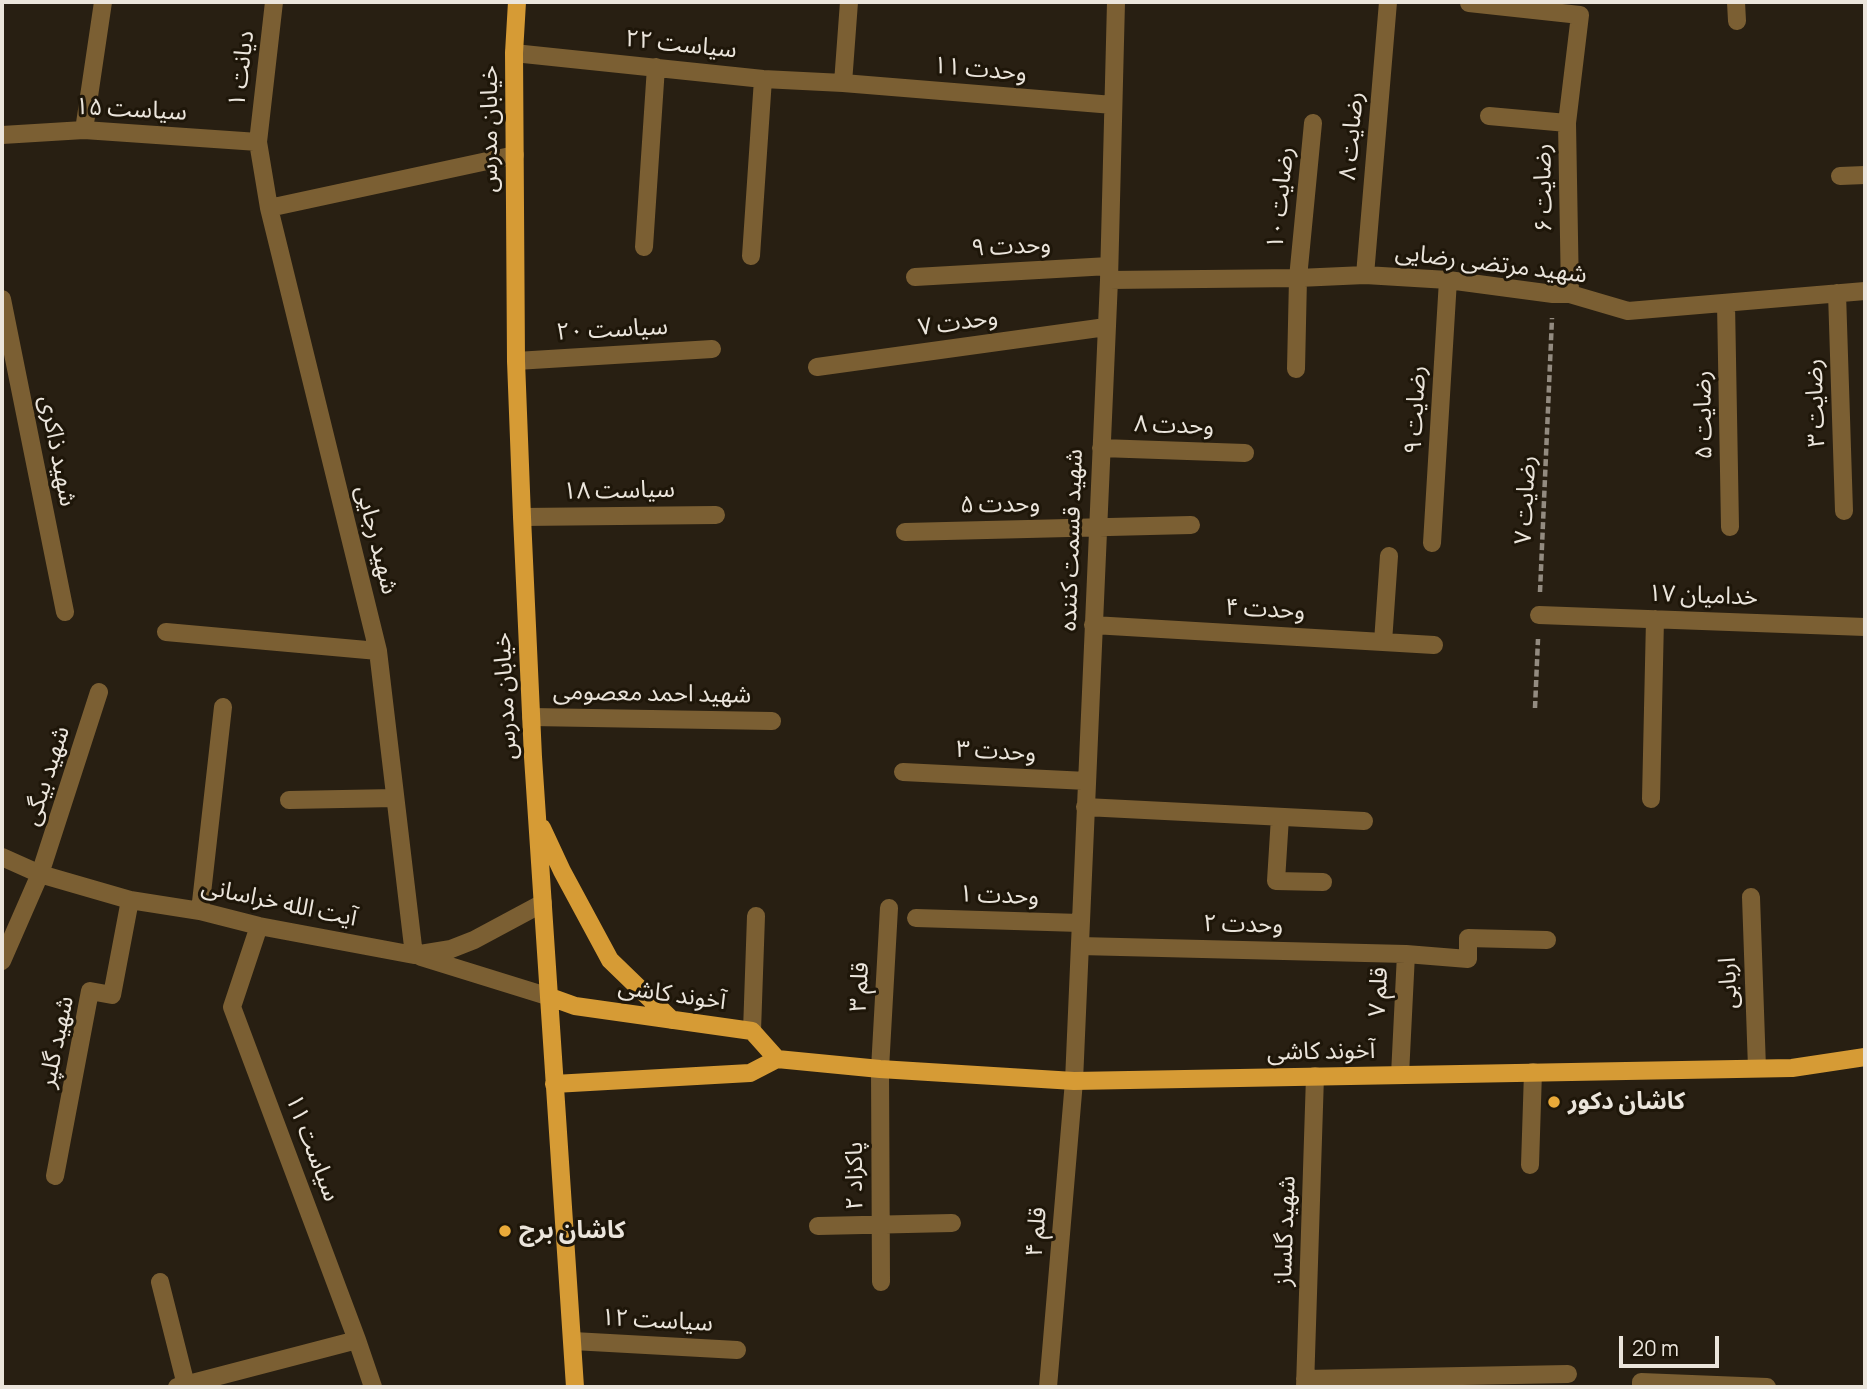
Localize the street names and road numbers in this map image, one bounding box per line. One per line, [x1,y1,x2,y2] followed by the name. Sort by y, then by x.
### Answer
[624,25,738,65] street label: سیاست ۲۲
[223,29,261,109] street label: دیانت ۱
[932,52,1028,88] street label: وحدت ۱۱
[476,65,504,193] street label: خیابان مدرس
[1334,91,1370,181] street label: رضایت ۸
[74,93,188,127] street label: سیاست ۱۵
[1529,143,1559,233] street label: رضایت ۶
[1261,146,1301,250] street label: رضایت ۱۰
[970,231,1052,263] street label: وحدت ۹
[1394,238,1588,290] street label: شهید مرتضی رضایی
[916,303,1000,343] street label: وحدت ۷
[555,313,669,347] street label: سیاست ۲۰
[1800,358,1832,448] street label: رضایت ۳
[1399,365,1433,455] street label: رضایت ۹
[1689,370,1719,460] street label: رضایت ۵
[32,393,82,509] street label: شهید ذاکری
[1134,410,1214,442] street label: وحدت ۸
[1054,448,1090,632] street label: شهید قسمت کننده
[1509,455,1543,545] street label: رضایت ۷
[563,476,675,506] street label: سیاست ۱۸
[349,483,403,597] street label: شهید رجایی
[960,490,1040,520] street label: وحدت ۵
[1648,580,1758,612] street label: خدامیان ۱۷
[1224,594,1306,626] street label: وحدت ۴
[488,632,524,760] street label: خیابان مدرس
[553,678,751,710] street label: شهید احمد معصومی
[17,723,77,829] street label: شهید بیگی
[955,736,1037,768] street label: وحدت ۳
[199,872,359,934] street label: آیت الله خراسانی
[959,880,1039,912] street label: وحدت ۱
[1203,910,1283,940] street label: وحدت ۲
[1714,957,1744,1009] street label: اربابی
[844,961,876,1013] street label: قلم ۳
[1363,966,1395,1018] street label: قلم ۷
[616,973,728,1017] street label: آخوند کاشی
[33,993,81,1091] street label: شهید گلپر
[1267,1037,1375,1067] street label: آخوند کاشی
[278,1091,346,1205] street label: سیاست ۱۱
[841,1142,869,1210] street label: پاکزاد ۲
[1270,1175,1302,1287] street label: شهید گلساز
[1020,1206,1054,1258] street label: قلم ۴
[600,1304,714,1338] street label: سیاست ۱۲

